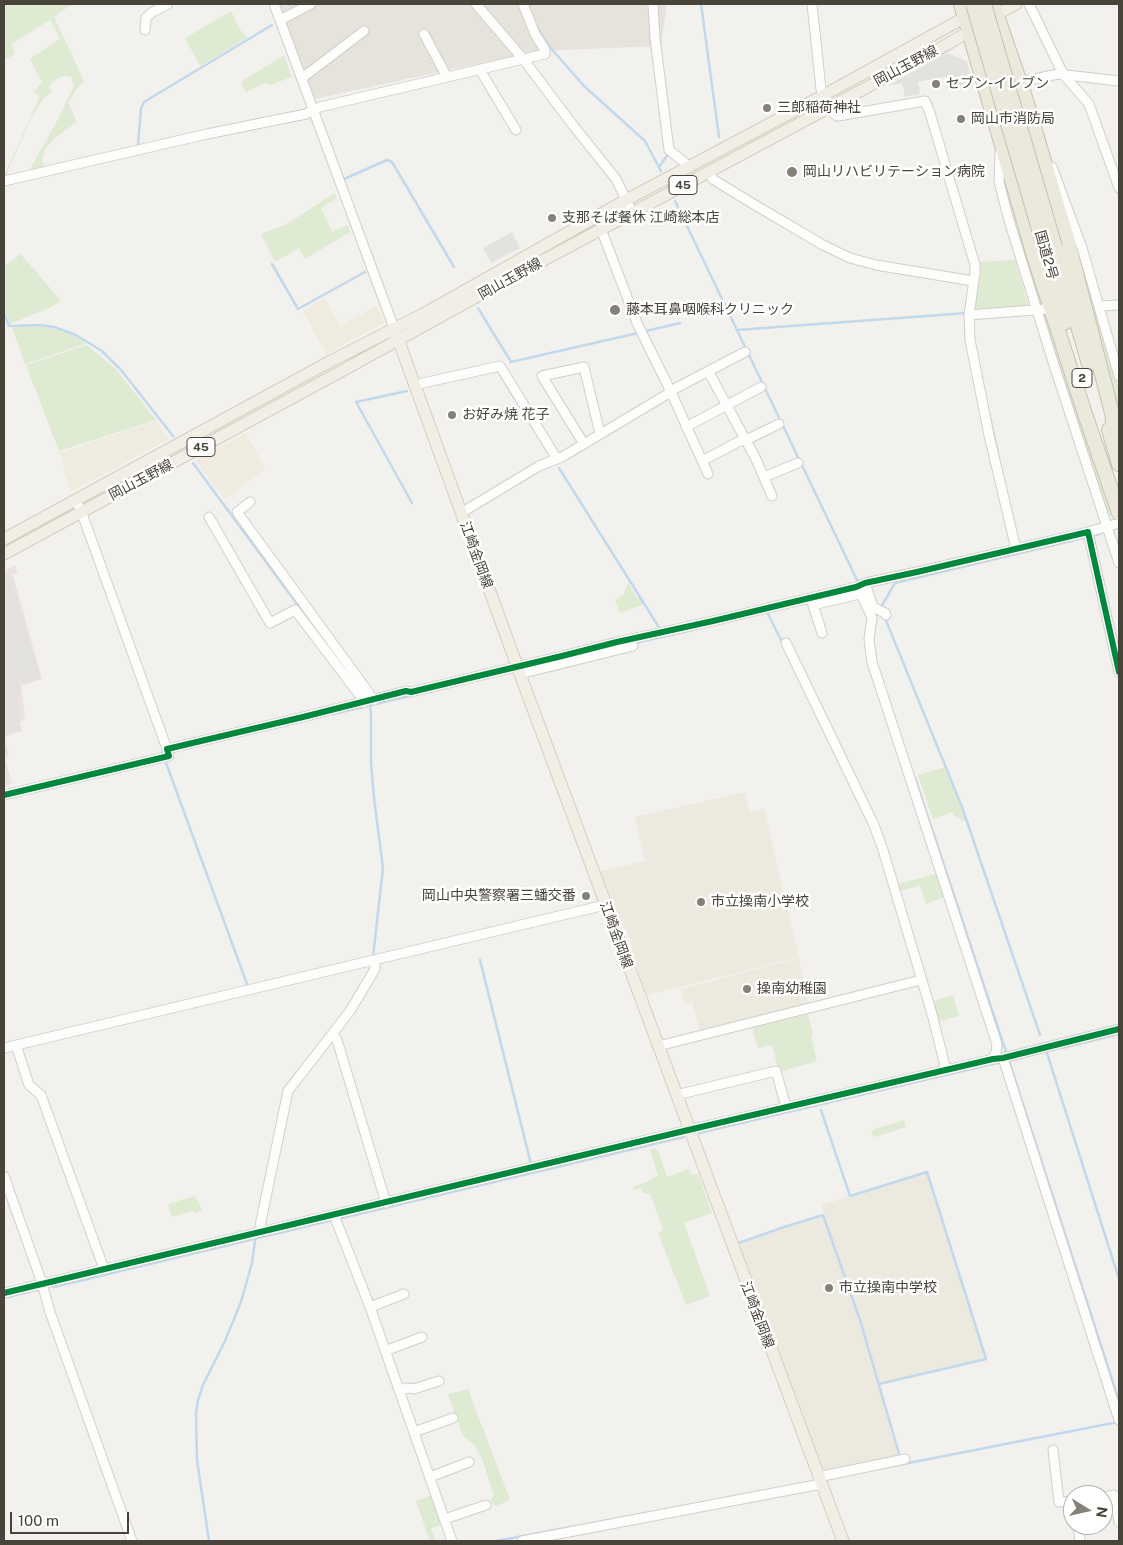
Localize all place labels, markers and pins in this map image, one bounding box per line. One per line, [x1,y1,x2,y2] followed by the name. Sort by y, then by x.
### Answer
[946,76,1049,92] place label: セブン-イレブン
[930,78,942,90] marker: セブン-イレブン
[777,100,861,116] place label: 三郎稲荷神社
[761,102,773,114] marker: 三郎稲荷神社
[971,111,1055,127] place label: 岡山市消防局
[955,113,967,125] marker: 岡山市消防局
[803,164,985,180] place label: 岡山リハビリテーション病院
[785,165,799,179] marker: 岡山リハビリテーション病院
[562,210,719,226] place label: 支那そば餐休 江崎総本店
[546,212,558,224] marker: 支那そば餐休 江崎総本店
[626,302,794,318] place label: 藤本耳鼻咽喉科クリニック
[608,303,622,317] marker: 藤本耳鼻咽喉科クリニック
[462,407,549,423] place label: お好み焼 花子
[446,409,458,421] marker: お好み焼 花子
[422,888,576,904] place label: 岡山中央警察署三蟠交番
[580,890,592,902] marker: 岡山中央警察署三蟠交番
[711,894,809,910] place label: 市立操南小学校
[695,896,707,908] marker: 市立操南小学校
[757,981,827,997] place label: 操南幼稚園
[741,983,753,995] marker: 操南幼稚園
[839,1280,937,1296] place label: 市立操南中学校
[823,1282,835,1294] marker: 市立操南中学校

